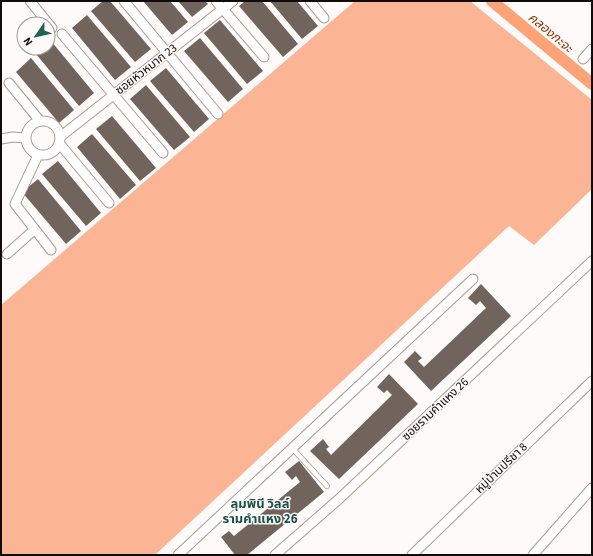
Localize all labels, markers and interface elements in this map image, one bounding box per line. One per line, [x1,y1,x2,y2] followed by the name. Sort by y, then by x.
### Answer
[524,9,578,58] water label: คลองกะจะ
[16,16,56,56] north arrow
[20,34,36,49] text: N
[112,40,181,99] street label: ซอยหัวหมาก 23
[398,374,472,445] street label: ซอยรามคำแหง 26
[471,439,531,498] street label: หมู่บ้านปรีชา 8
[222,495,298,528] district label: ลุมพินี วิลล์ รามคำแหง 26

